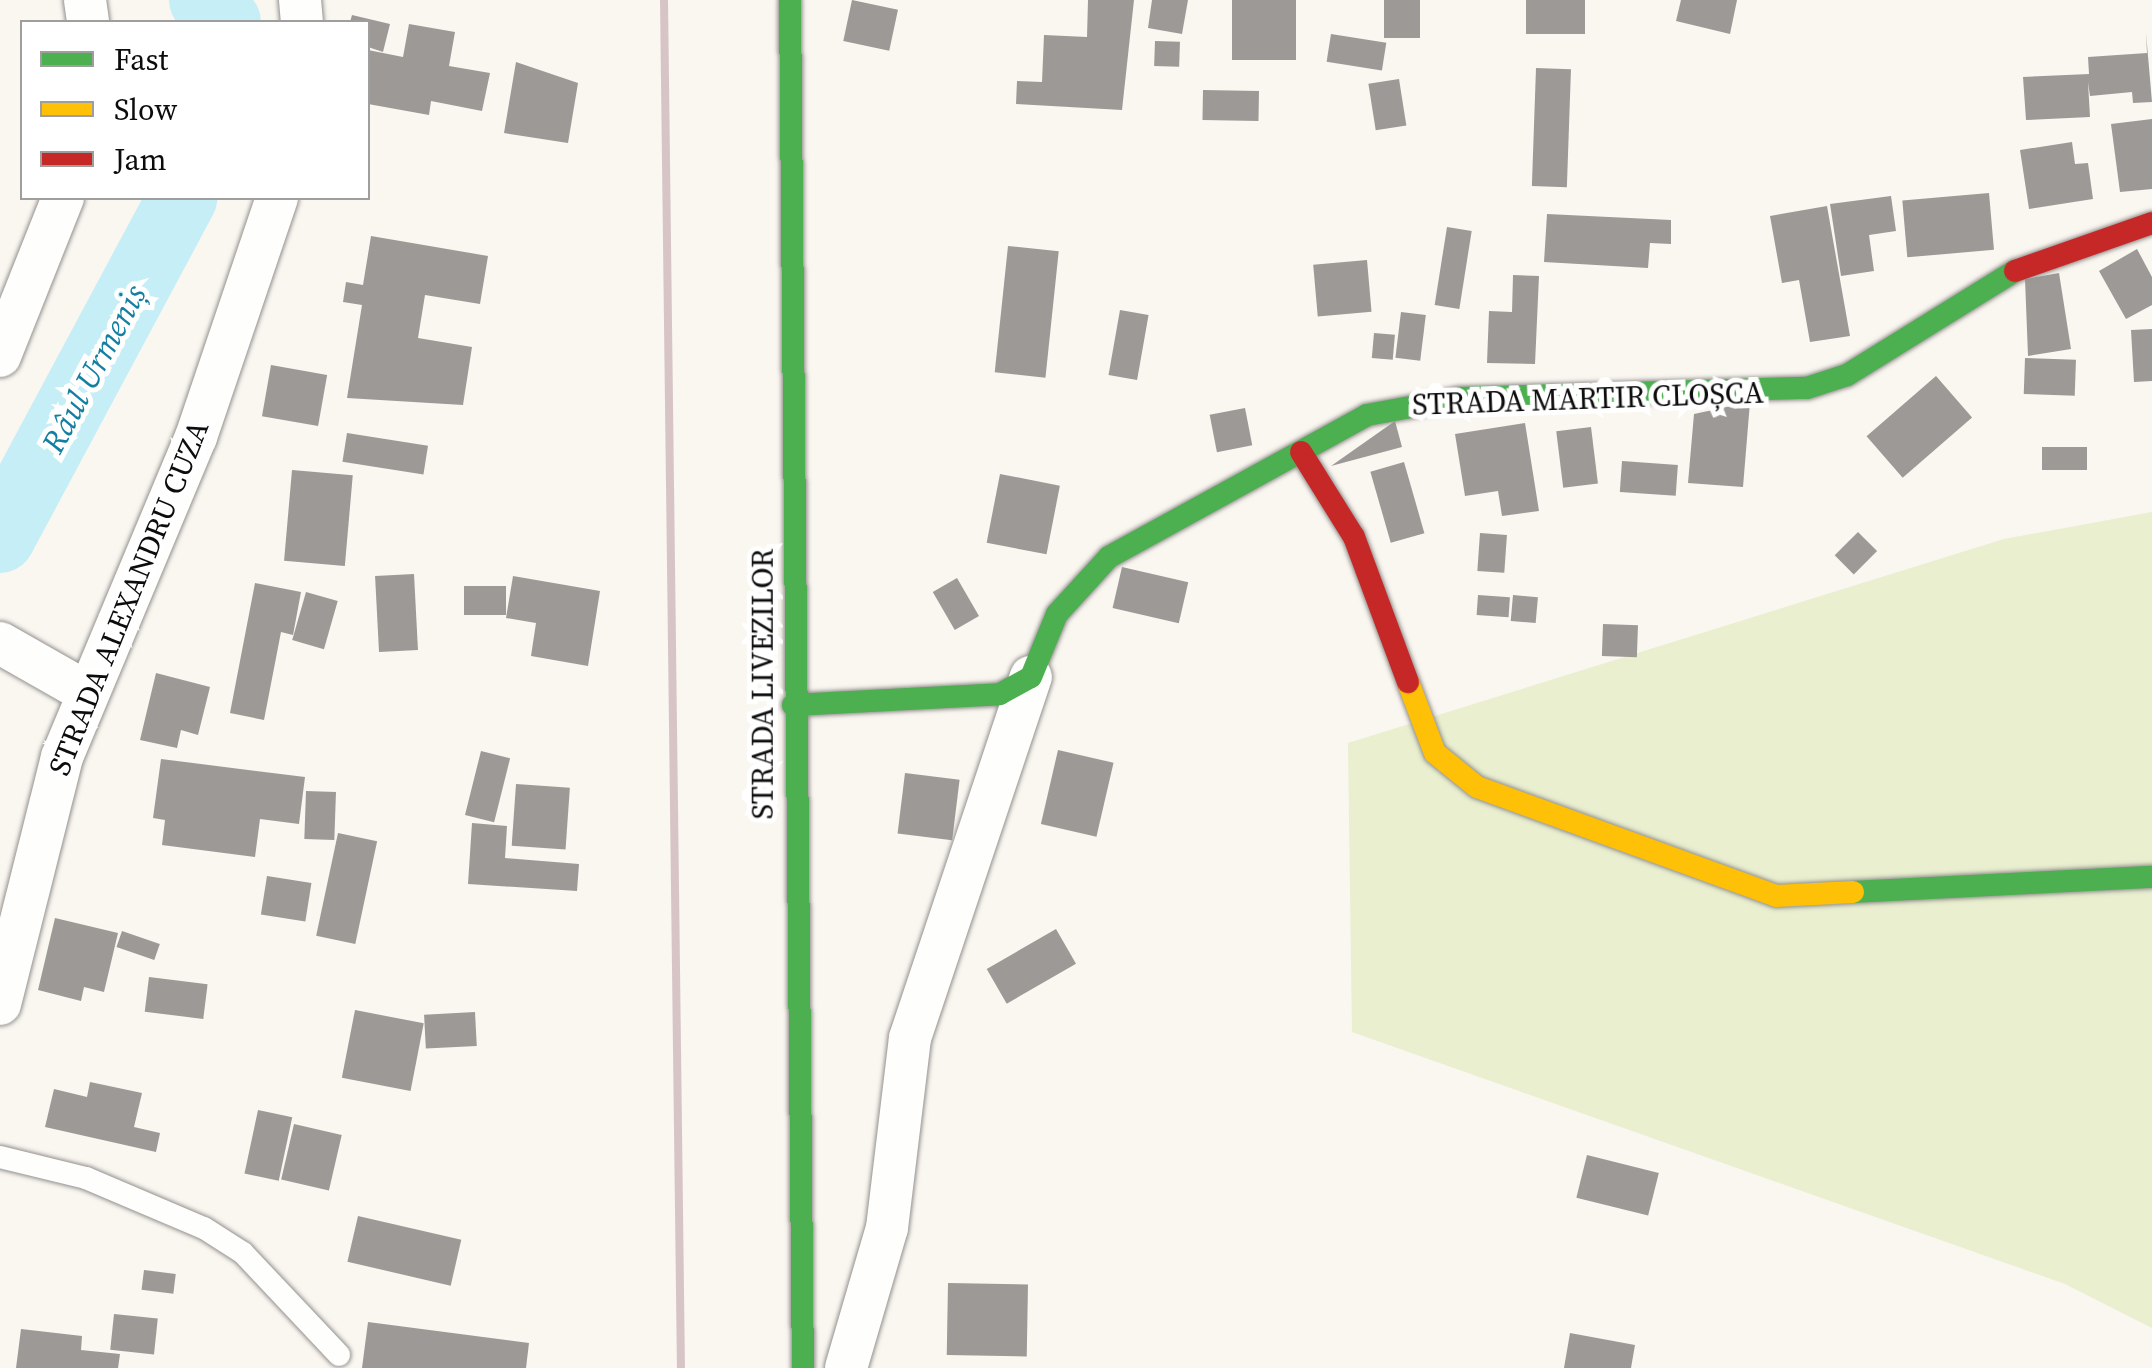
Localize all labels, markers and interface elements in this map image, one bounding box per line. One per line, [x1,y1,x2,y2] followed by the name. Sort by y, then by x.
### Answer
[20,20,370,200] legend
[114,39,168,80] text: Fast
[114,89,177,130] text: Slow
[114,139,167,180] text: Jam
[34,279,154,459] water label: Râul Urmeniș
[1412,375,1764,423] street label: STRADA MARTIR CLOȘCA
[41,415,217,781] street label: STRADA ALEXANDRU CUZA
[745,549,781,819] street label: STRADA LIVEZILOR

